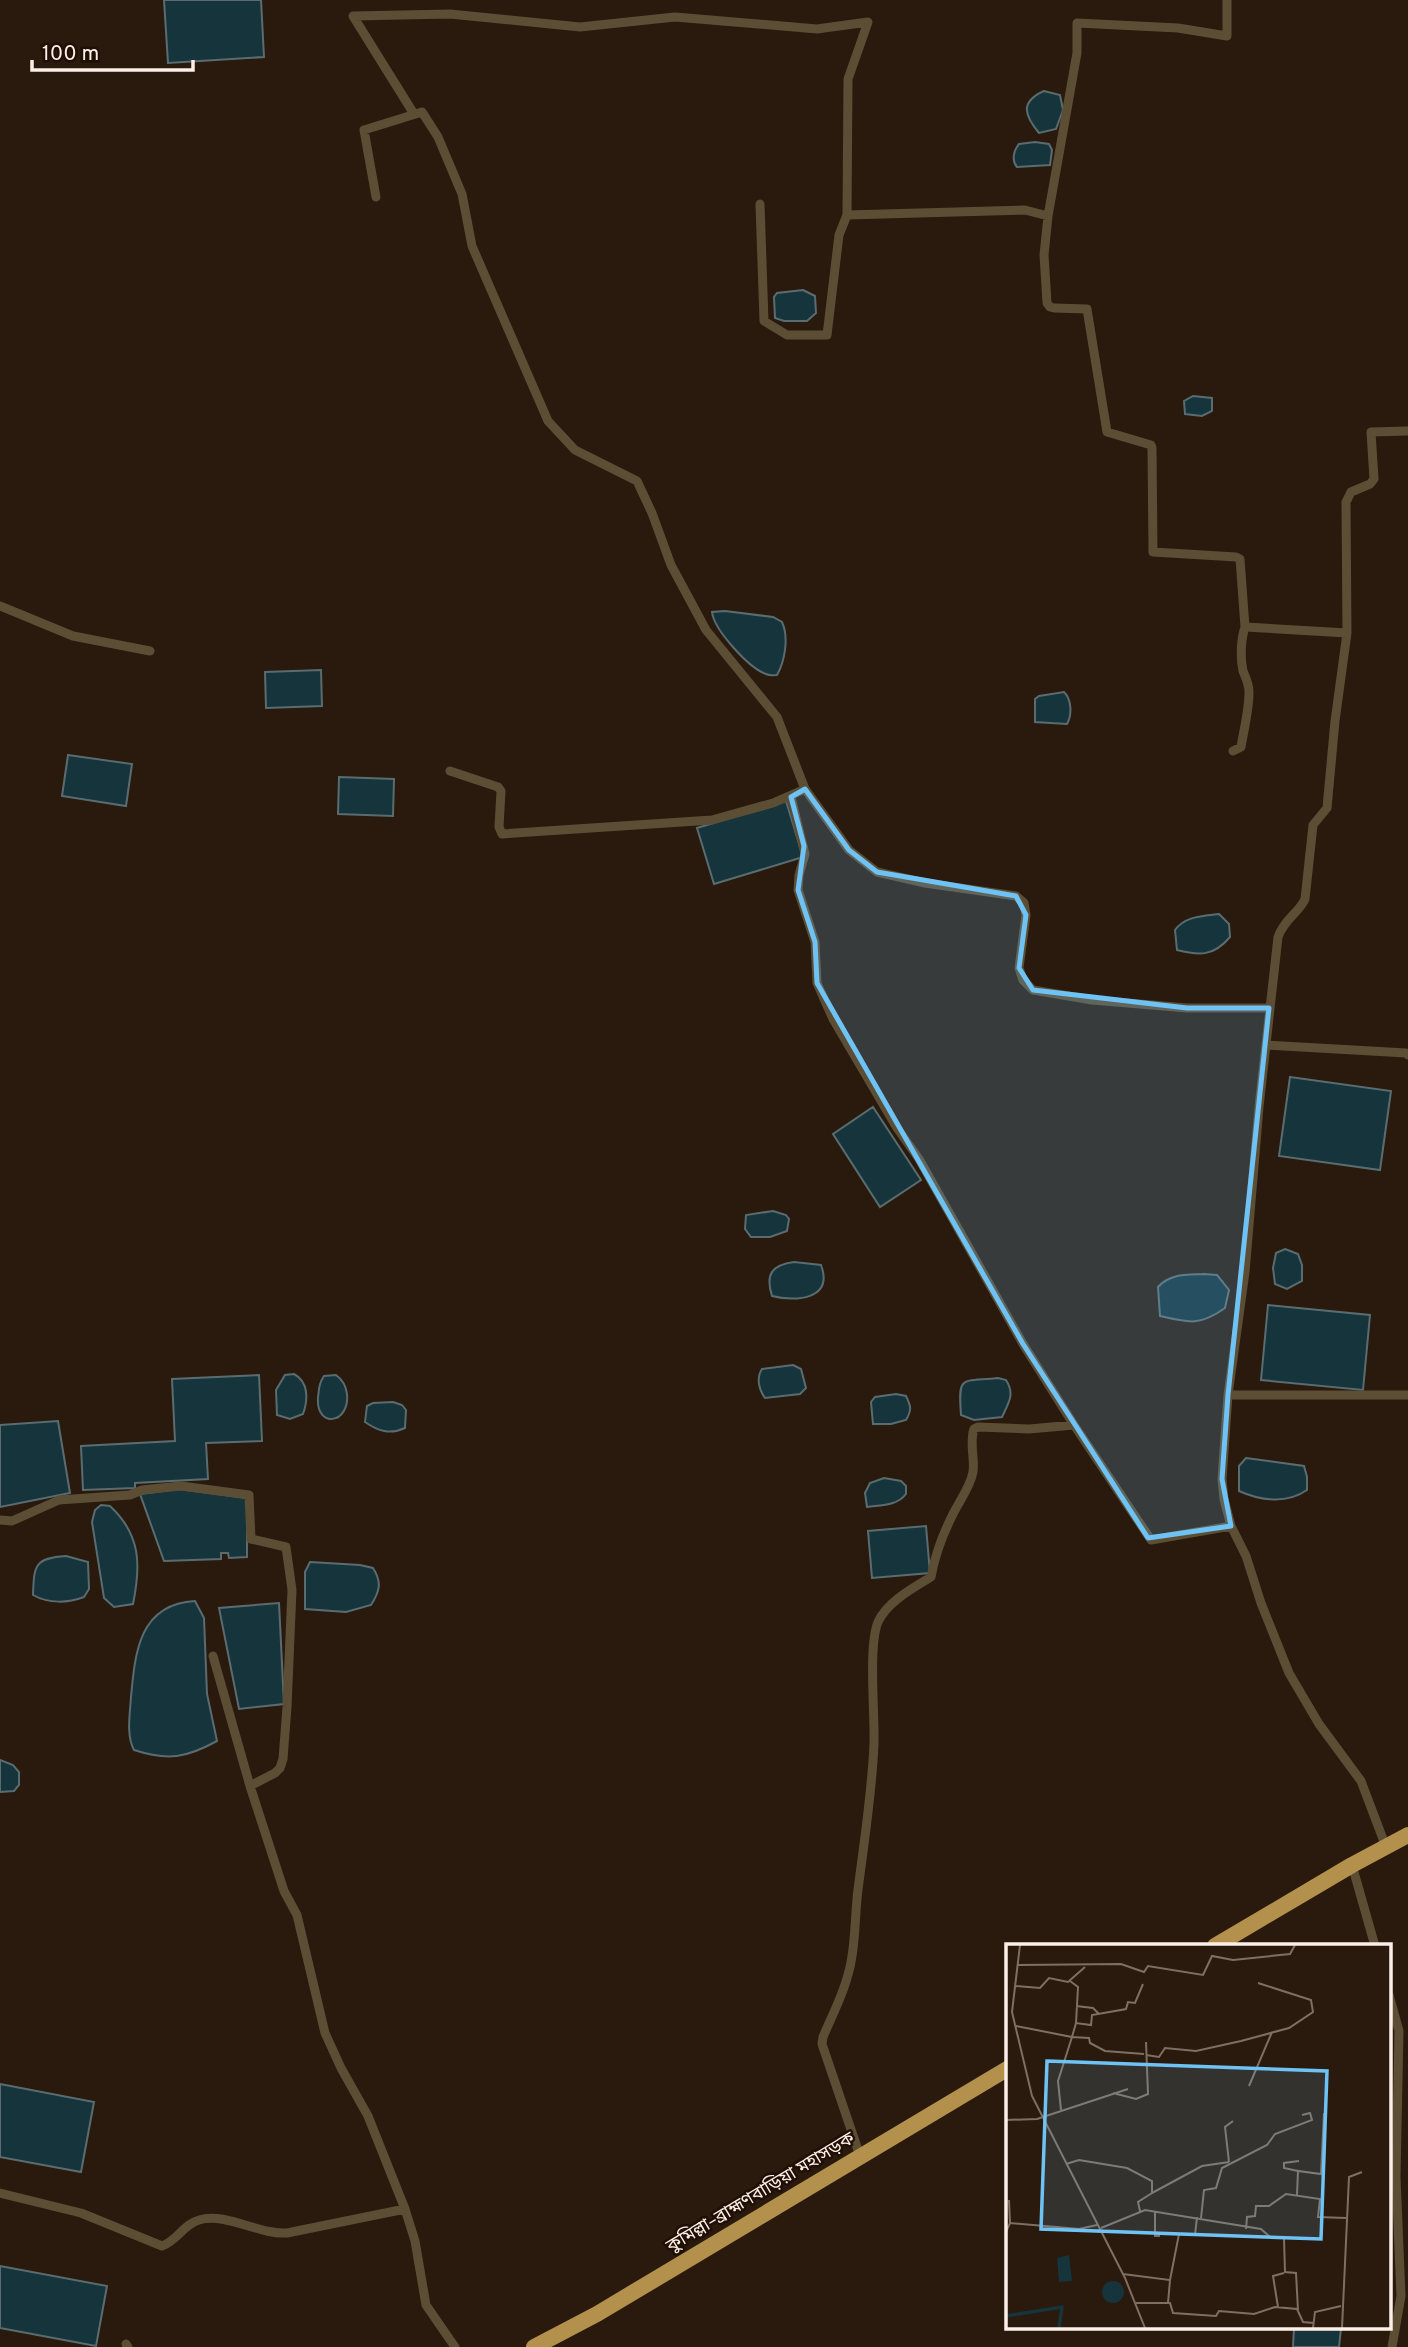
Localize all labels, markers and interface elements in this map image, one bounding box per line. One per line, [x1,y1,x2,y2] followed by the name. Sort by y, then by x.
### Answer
[32,28,192,72] scale bar
[42,41,99,68] text: 100 m
[1006,1944,1390,2330] inset map
[662,2127,860,2259] street label: কুমিল্লা–ব্রাহ্মণবাড়িয়া মহাসড়ক

